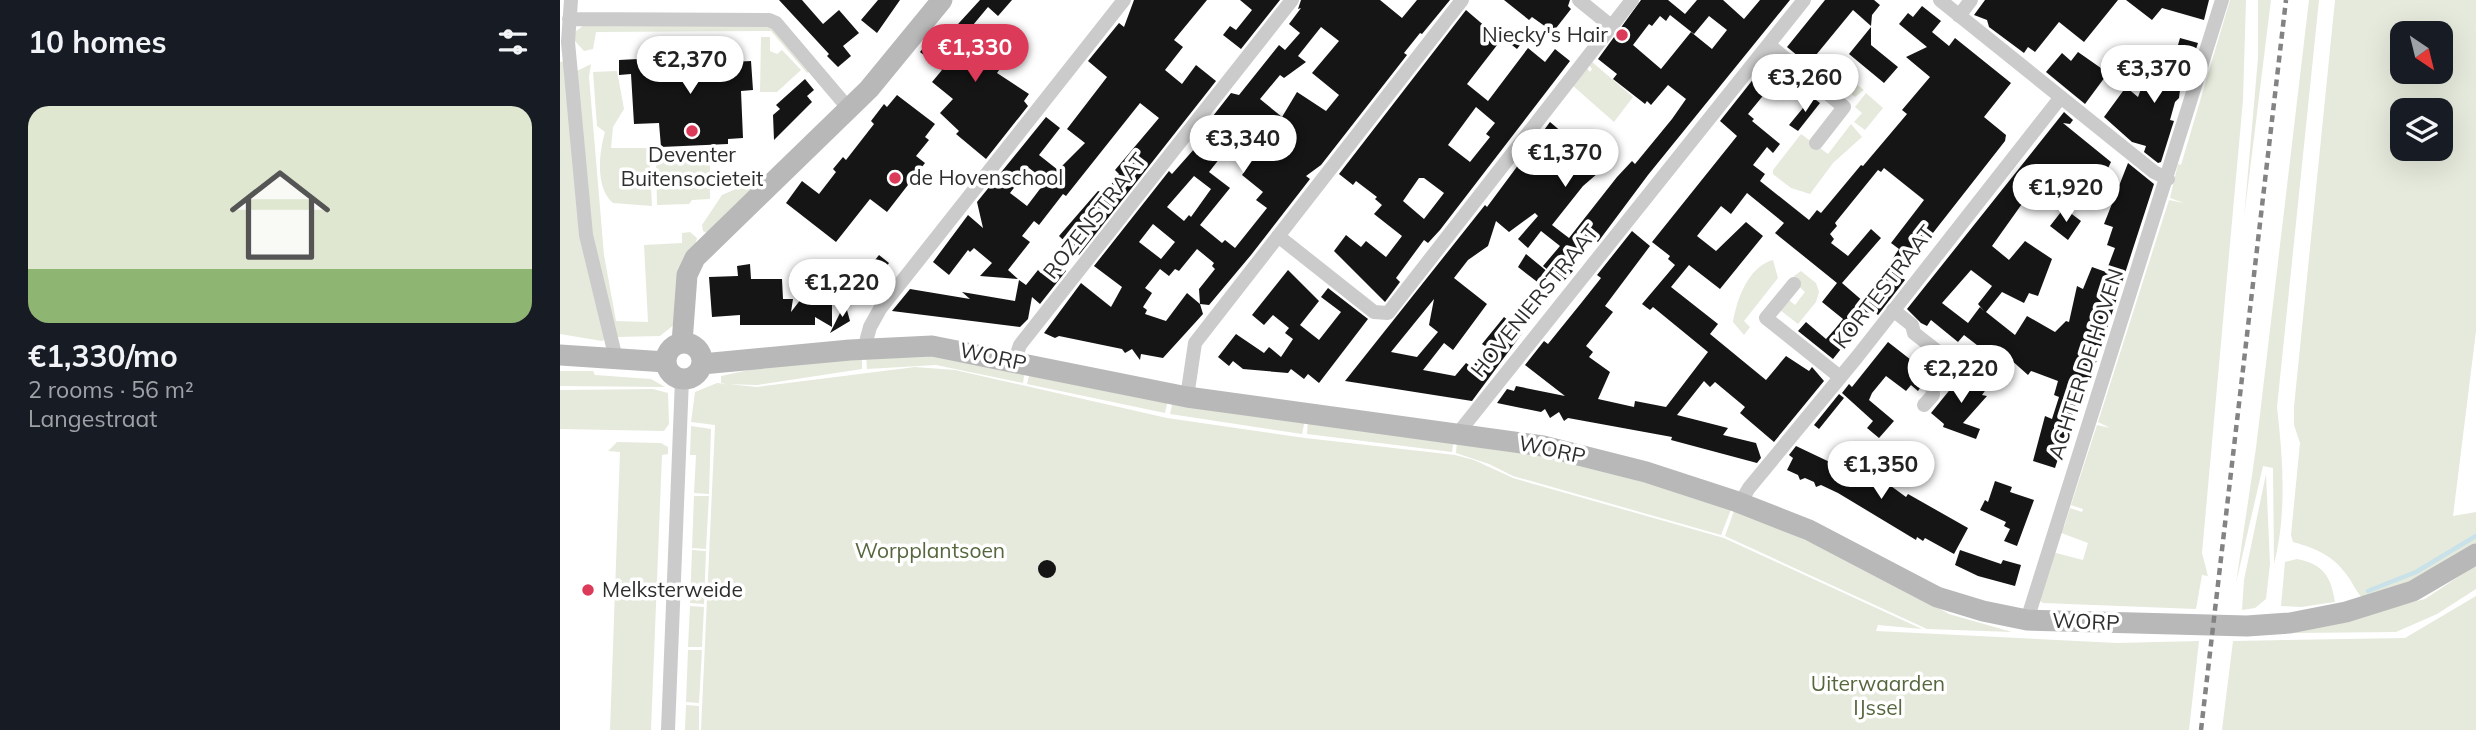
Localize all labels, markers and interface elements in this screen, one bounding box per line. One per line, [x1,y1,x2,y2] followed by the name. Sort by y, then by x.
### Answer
[1482,21,1608,47] place label: Niecky's Hair
[2390,21,2454,84] north arrow
[2390,21,2453,161] map controls
[28,23,167,61] text: 10 homes
[494,23,532,61] icon: filters
[918,24,1032,84] pin: €1,330
[1614,27,1630,43] marker: Niecky's Hair
[938,32,1012,61] text: €1,330
[633,36,747,96] pin: €2,370
[653,44,727,73] text: €2,370
[2097,46,2211,105] pin: €3,370
[2117,53,2191,82] text: €3,370
[1748,54,1862,114] pin: €3,260
[1768,62,1842,91] text: €3,260
[2390,98,2453,161] button: layers
[1186,116,1300,175] pin: €3,340
[684,123,700,139] marker: Deventer Buitensocieteit
[1206,123,1280,152] text: €3,340
[1508,130,1622,189] pin: €1,370
[1528,137,1602,166] text: €1,370
[621,141,763,191] place label: Deventer Buitensocieteit
[1037,147,1152,284] street label: ROZENSTRAAT
[217,152,343,278] icon: home
[909,164,1063,190] place label: de Hovenschool
[2009,164,2123,224] pin: €1,920
[887,170,903,186] marker: de Hovenschool
[2029,172,2103,201] text: €1,920
[1465,219,1604,382] street label: HOVENIERSTRAAT
[1827,219,1940,353] street label: KORTESTRAAT
[785,260,899,319] pin: €1,220
[2042,265,2128,462] street label: ACHTER DE HOVEN
[805,267,879,296] text: €1,220
[958,336,1029,376] street label: WORP
[28,337,178,375] text: €1,330/mo
[1904,346,2018,405] pin: €2,220
[1924,353,1998,382] text: €2,220
[28,375,194,404] text: 2 rooms · 56 m²
[28,404,157,433] text: Langestraat
[1517,429,1588,469] street label: WORP
[1824,442,1938,501] pin: €1,350
[1844,449,1918,478] text: €1,350
[855,537,1005,563] park label: Worpplantsoen
[602,576,743,602] place label: Melksterweide
[580,582,596,598] marker: Melksterweide
[2052,607,2120,635] street label: WORP
[1811,670,1945,720] park label: Uiterwaarden IJssel

